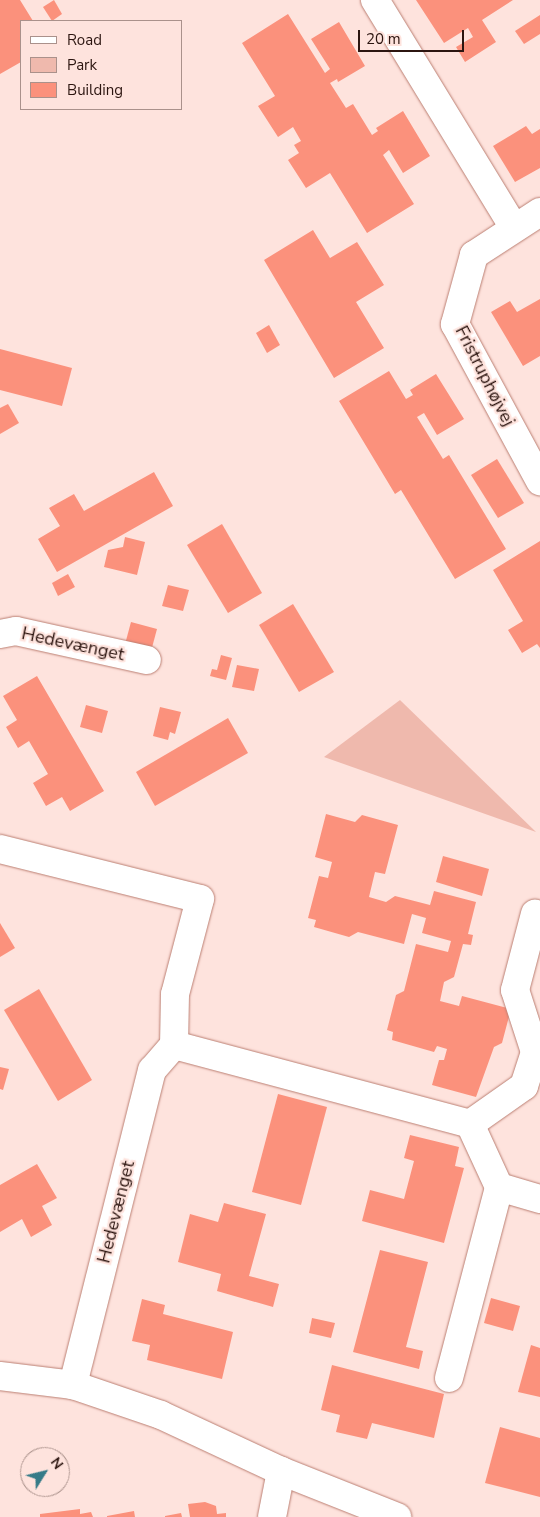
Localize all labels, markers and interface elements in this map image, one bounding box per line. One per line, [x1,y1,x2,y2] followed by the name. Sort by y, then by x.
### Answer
[20,20,182,110] legend
[360,20,466,52] scale bar
[366,29,401,49] text: 20 m
[67,30,102,50] text: Road
[67,55,97,75] text: Park
[67,80,123,100] text: Building
[450,322,520,430] street label: Fristruphøjvej
[20,623,126,665] street label: Hedevænget
[93,1159,139,1265] street label: Hedevænget
[20,1447,70,1497] north arrow
[46,1454,67,1473] text: N

